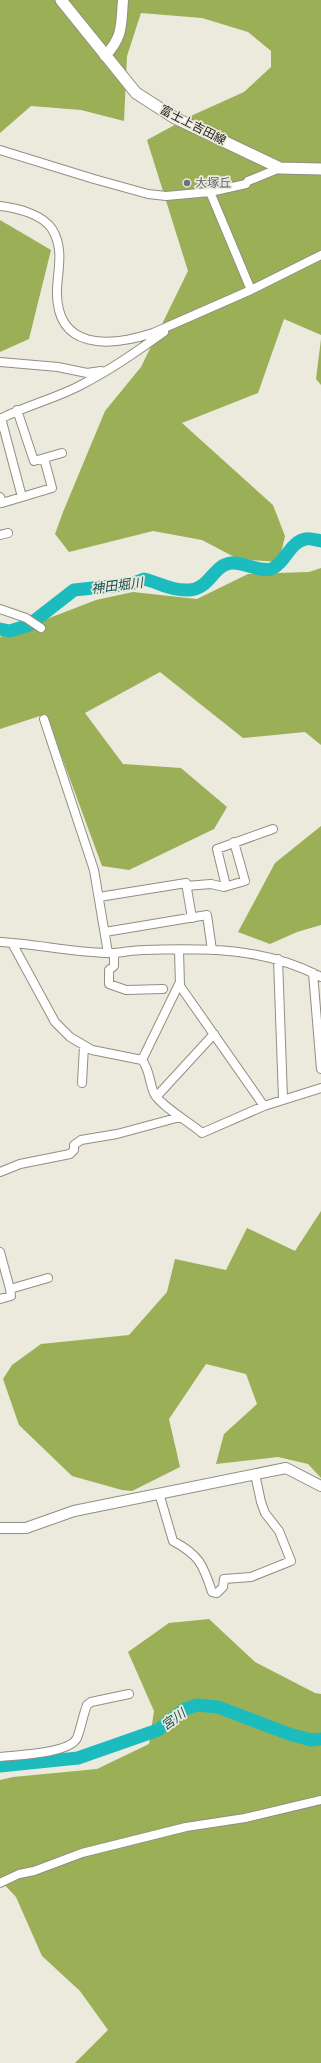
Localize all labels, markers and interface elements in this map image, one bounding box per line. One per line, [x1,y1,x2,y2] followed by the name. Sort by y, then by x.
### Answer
[156,101,229,150] street label: 富士上吉田線
[195,174,231,193] place label: 大塚丘
[182,178,192,188] marker: 大塚丘
[90,573,146,599] water label: 神田堀川
[157,1703,192,1736] water label: 宮川

